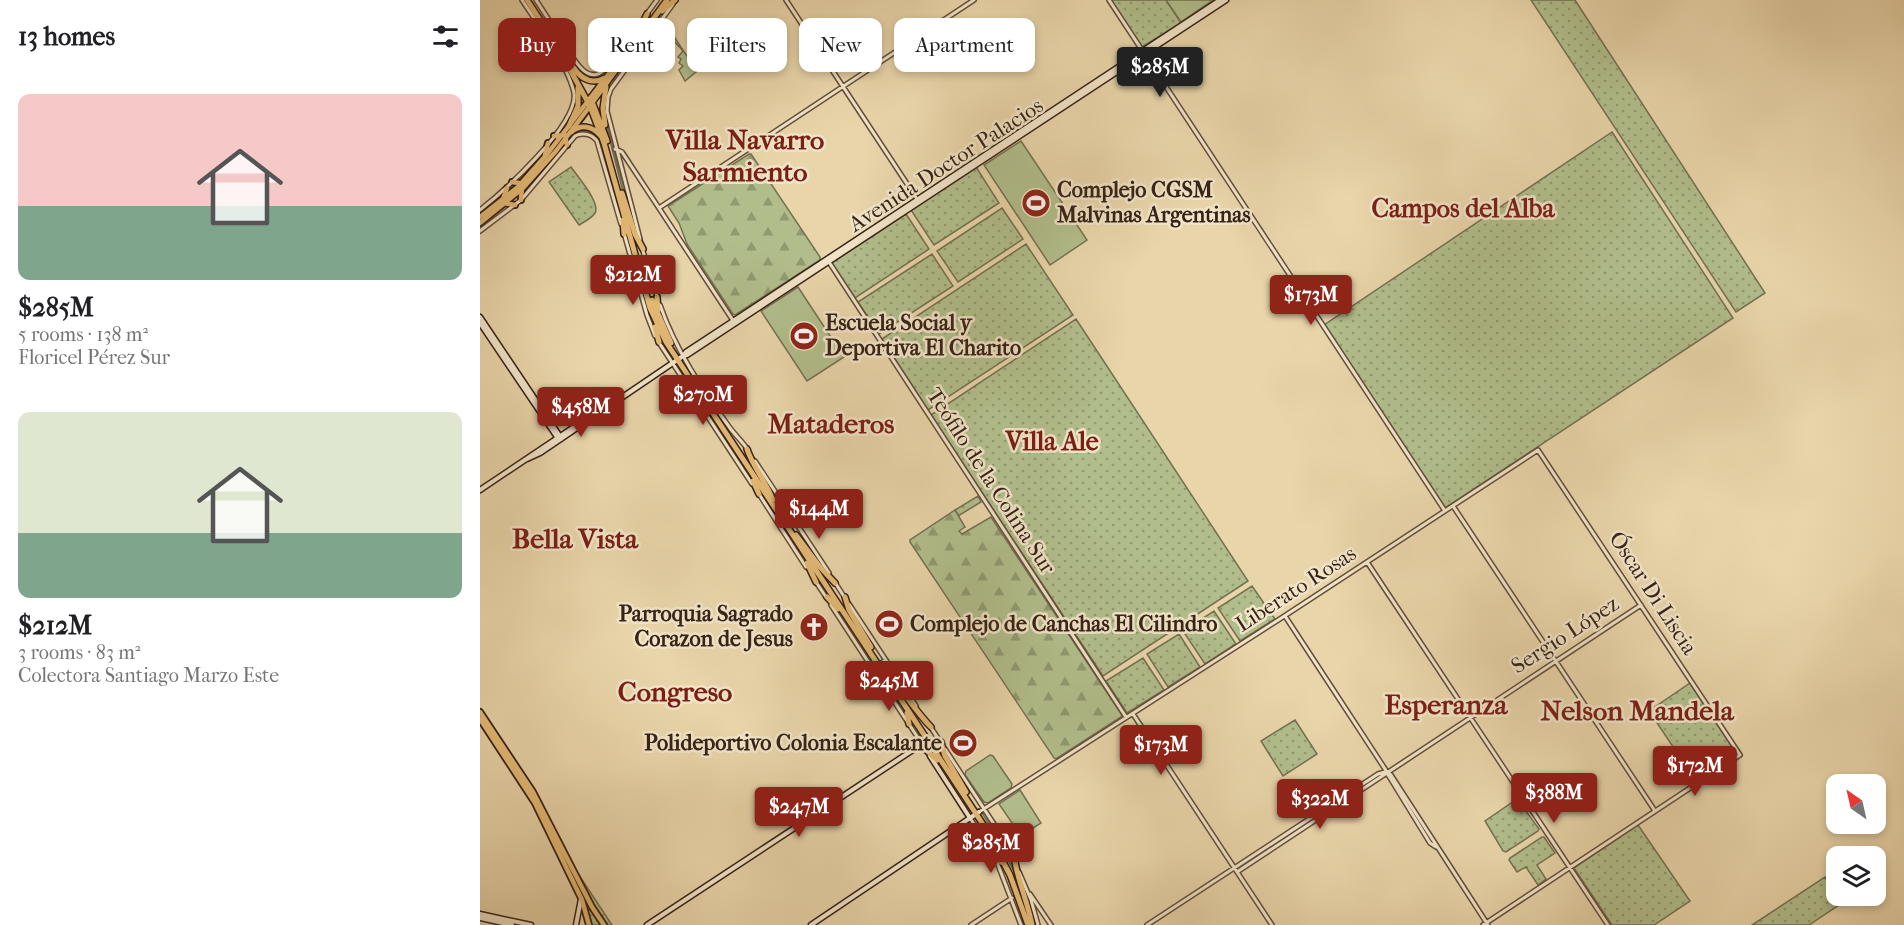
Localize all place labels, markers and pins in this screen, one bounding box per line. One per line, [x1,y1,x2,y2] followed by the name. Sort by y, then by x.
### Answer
[1118,47,1202,98] pin: $285M
[1056,177,1251,228] place label: Complejo CGSM Malvinas Argentinas
[1020,187,1052,219] sports icon: Complejo CGSM Malvinas Argentinas
[591,255,675,306] pin: $212M
[1269,275,1353,326] pin: $173M
[825,310,1021,361] place label: Escuela Social y Deportiva El Charito
[788,320,820,352] sports icon: Escuela Social y Deportiva El Charito
[661,375,745,426] pin: $270M
[539,387,623,438] pin: $458M
[777,489,861,540] pin: $144M
[619,601,793,652] place label: Parroquia Sagrado Corazon de Jesus
[873,608,905,640] sports icon: Complejo de Canchas El Cilindro
[798,611,830,643] church icon: Parroquia Sagrado Corazon de Jesus
[910,611,1217,637] place label: Complejo de Canchas El Cilindro
[847,661,931,712] pin: $245M
[1119,725,1203,776] pin: $173M
[947,727,979,759] sports icon: Polideportivo Colonia Escalante
[644,730,942,756] place label: Polideportivo Colonia Escalante
[1653,746,1737,797] pin: $172M
[1512,773,1596,824] pin: $388M
[1278,779,1362,830] pin: $322M
[757,787,841,838] pin: $247M
[949,823,1033,874] pin: $285M

